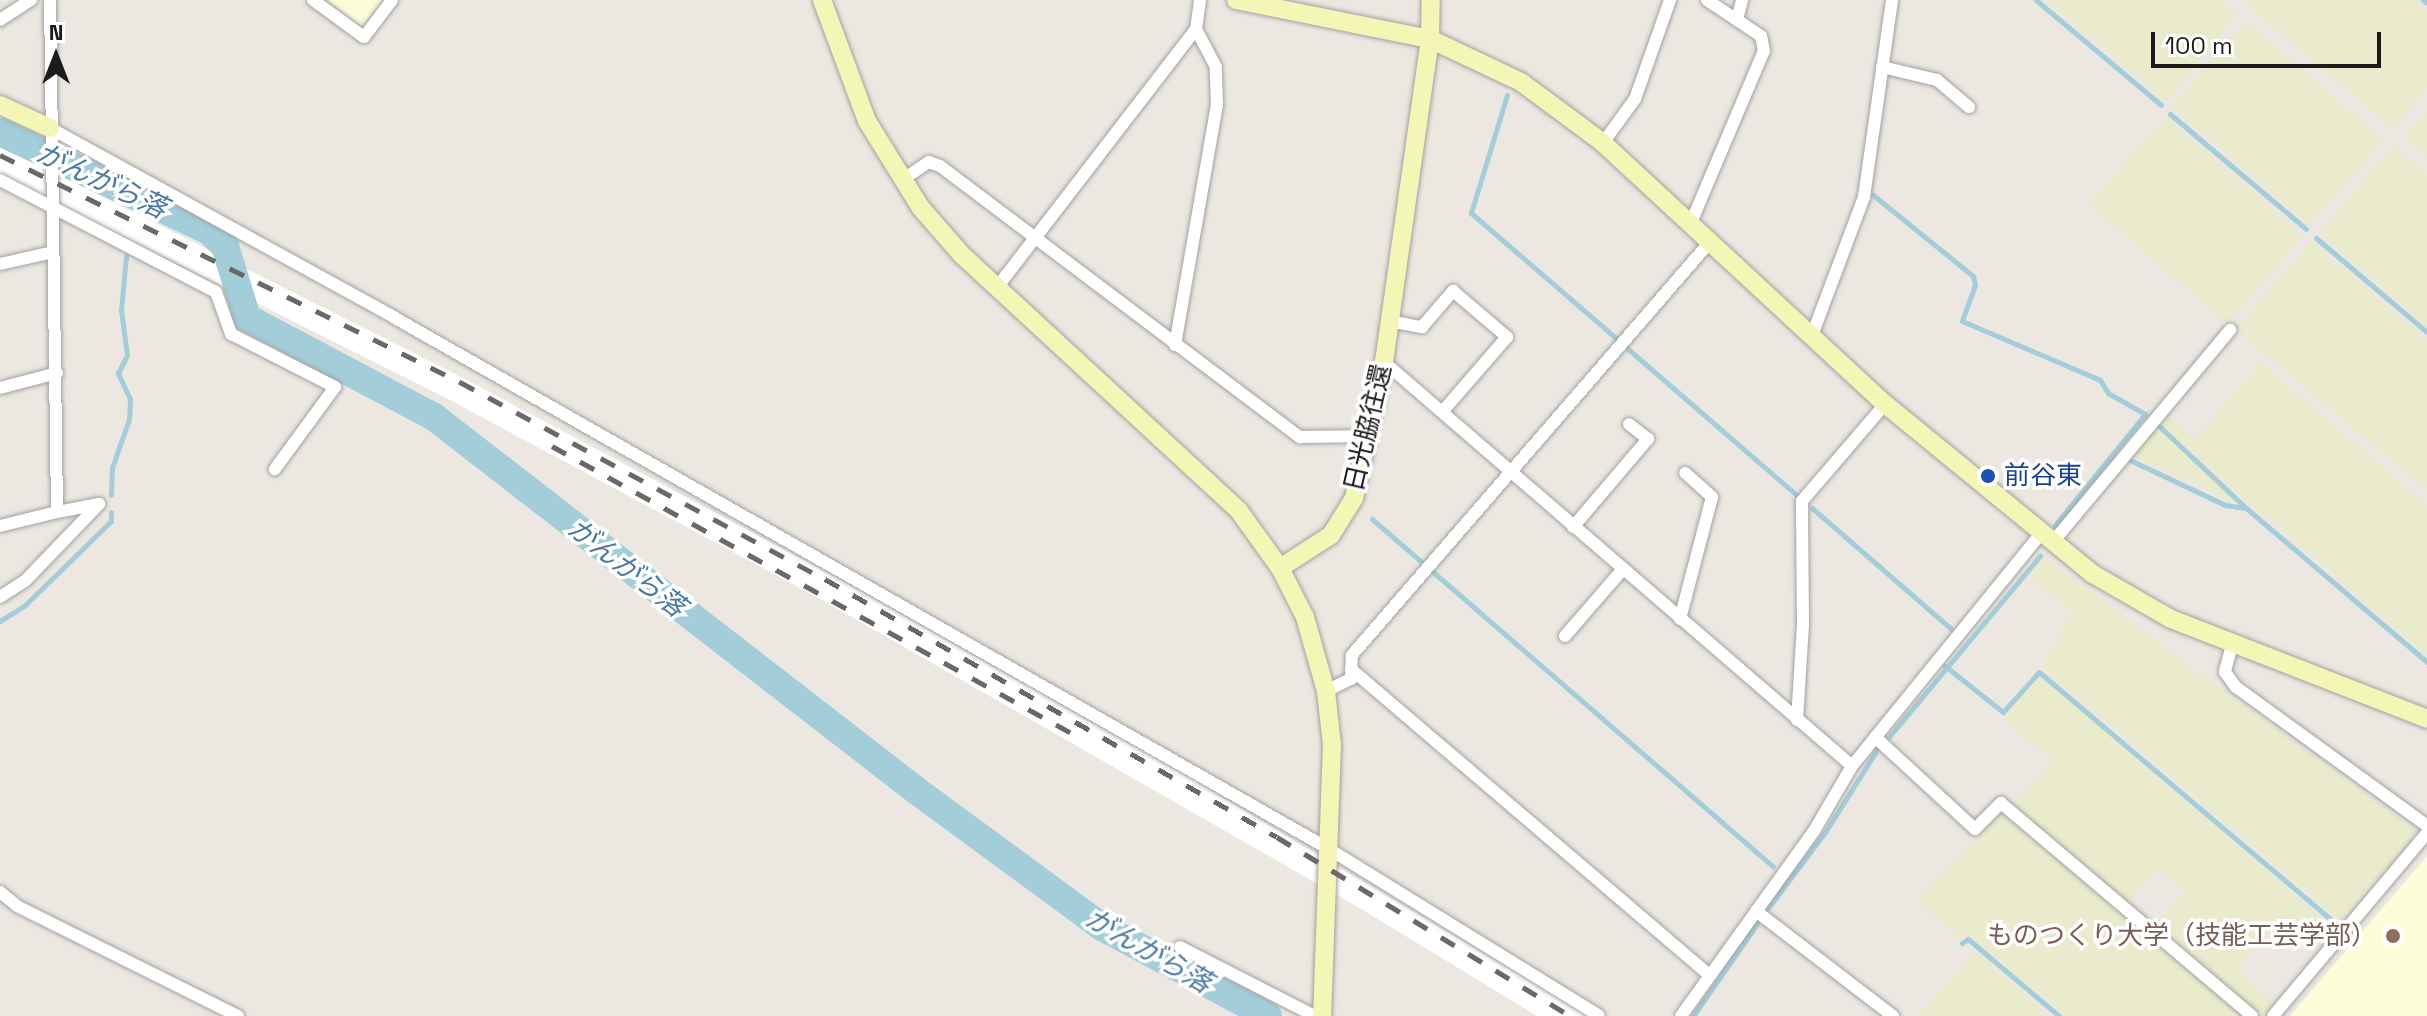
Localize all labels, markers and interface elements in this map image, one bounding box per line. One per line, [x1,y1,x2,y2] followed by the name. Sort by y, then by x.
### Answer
[16,16,96,96] north arrow
[2155,16,2385,66] scale bar
[49,18,63,46] text: N
[2165,30,2233,61] text: 100 m
[31,135,173,225] water label: がんがら落
[1338,361,1398,495] street label: 日光脇往還
[2004,460,2082,492] place label: 前谷東
[1979,467,1997,485] marker: 前谷東
[561,511,693,623] water label: がんがら落
[1080,900,1218,1000] water label: がんがら落
[1987,920,2377,952] place label: ものつくり大学（技能工芸学部）
[2384,927,2402,945] marker: ものつくり大学（技能工芸学部）

